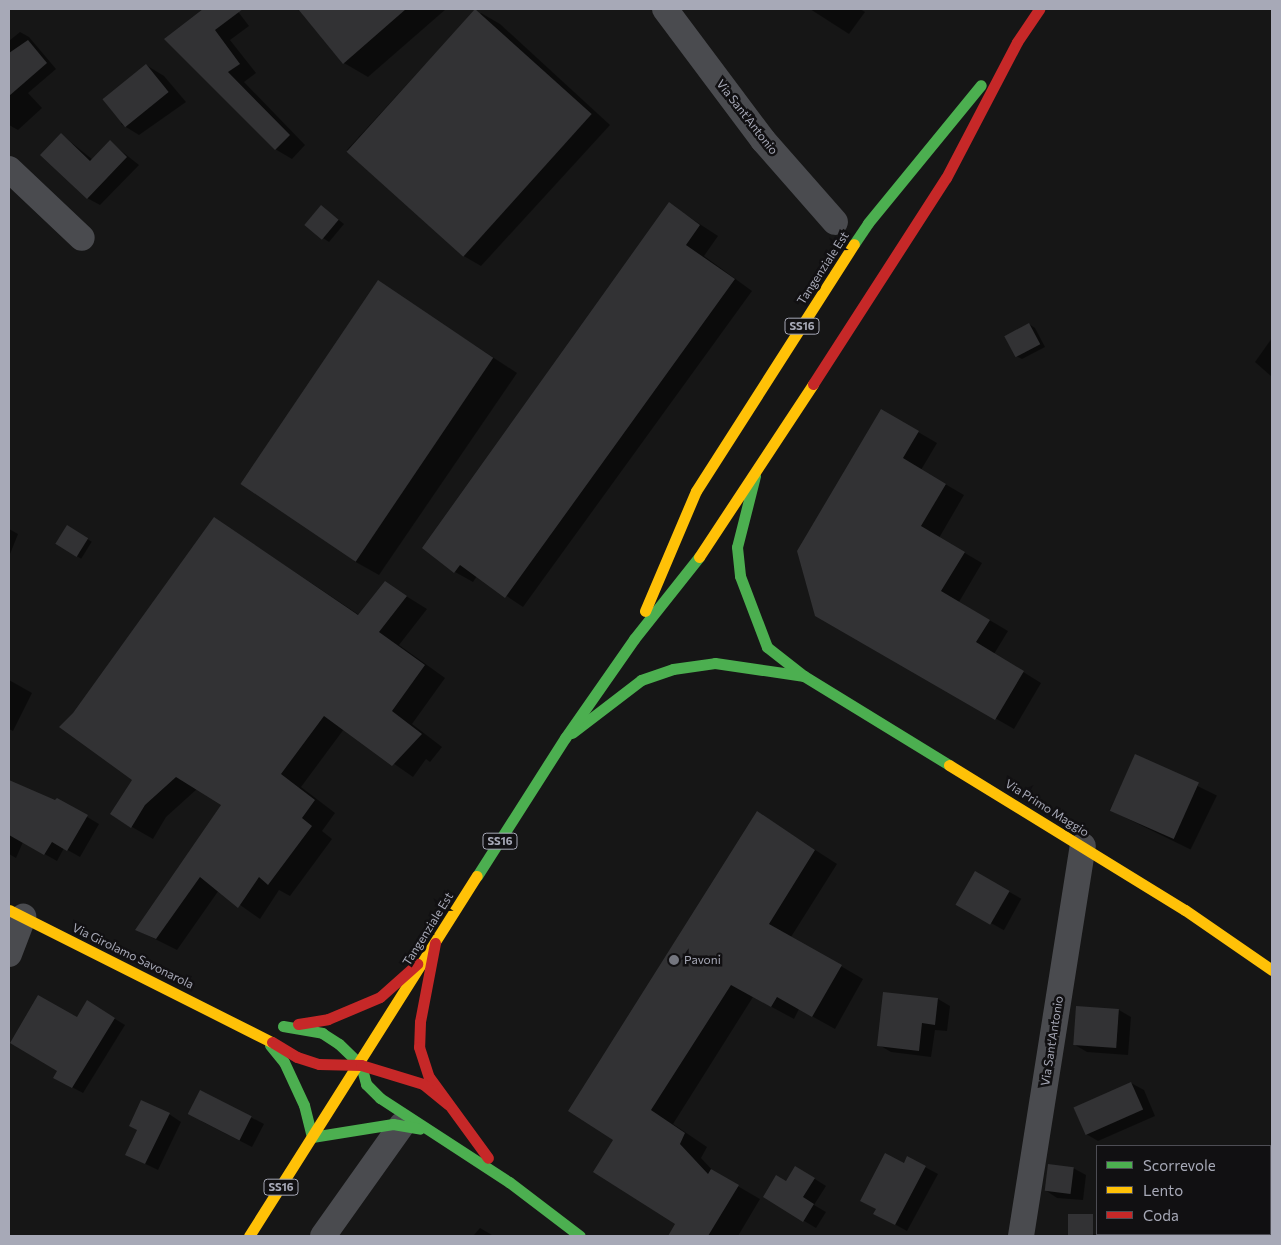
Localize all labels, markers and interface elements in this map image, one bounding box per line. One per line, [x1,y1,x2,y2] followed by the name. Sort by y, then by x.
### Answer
[713,77,781,157] street label: Via Sant'Antonio
[794,229,852,307] street label: Tangenziale Est
[784,318,820,334] road number: SS16
[1002,776,1092,840] street label: Via Primo Maggio
[482,832,518,849] road number: SS16
[400,890,456,968] street label: Tangenziale Est
[70,920,196,992] street label: Via Girolamo Savonarola
[684,953,721,967] place label: Pavoni
[668,954,680,966] marker: Pavoni
[1038,995,1066,1087] street label: Via Sant'Antonio
[1096,1145,1271,1235] legend
[1143,1156,1216,1174] text: Scorrevole
[264,1178,298,1196] road number: SS16
[1143,1181,1183,1199] text: Lento
[1143,1206,1179,1224] text: Coda

